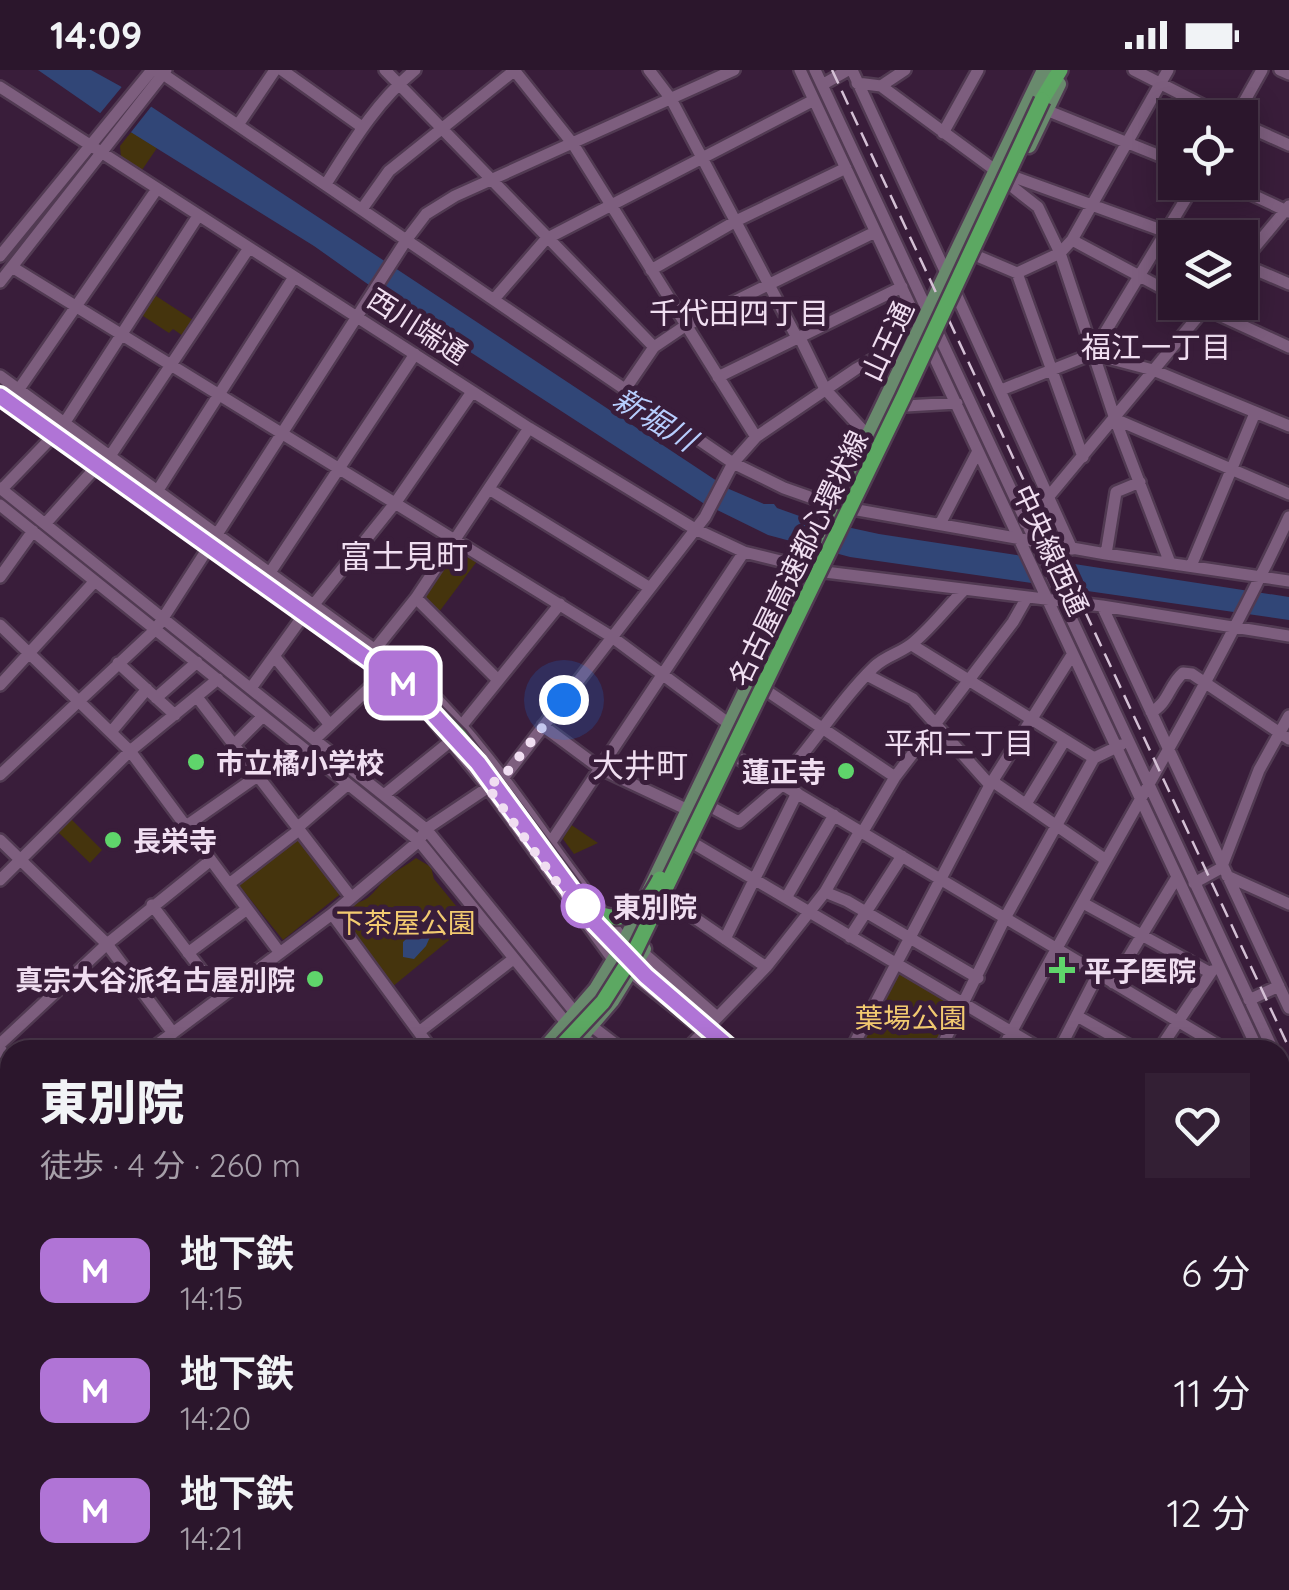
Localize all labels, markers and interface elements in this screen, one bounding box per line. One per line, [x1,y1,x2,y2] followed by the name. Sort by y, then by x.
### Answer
[50,11,142,59] text: 14:09
[1158,100,1258,320] map controls
[1158,100,1258,200] button: locate
[1158,220,1258,320] button: layers
[361,281,475,371] street label: 西川端通
[649,294,829,332] district label: 千代田四丁目
[853,296,921,386] street label: 山王通
[1081,328,1231,366] district label: 福江一丁目
[607,379,706,461] water label: 新堀川
[721,424,875,692] street label: 名古屋高速都心環状線
[1006,479,1096,621] street label: 中央線西通
[340,536,468,576] district label: 富士見町
[370,650,436,716] line badge: M
[389,661,417,705] text: M
[539,675,589,725] your location
[884,724,1034,762] district label: 平和二丁目
[216,745,384,780] place label: 市立橘小学校
[592,745,688,785] district label: 大井町
[185,751,207,773] marker: 市立橘小学校
[742,754,826,789] place label: 蓮正寺
[835,760,857,782] marker: 蓮正寺
[133,823,217,858] place label: 長栄寺
[102,829,124,851] marker: 長栄寺
[562,885,604,927] marker: 東別院
[613,889,697,924] place label: 東別院
[336,905,476,940] park label: 下茶屋公園
[1084,953,1196,988] place label: 平子医院
[1049,957,1075,983] marker: 平子医院
[15,962,295,997] place label: 真宗大谷派名古屋別院
[304,968,326,990] marker: 真宗大谷派名古屋別院
[855,1000,967,1035] park label: 葉場公園
[40,1072,184,1132] text: 東別院
[1145,1073,1250,1178] button: heart
[40,1145,301,1185] text: 徒歩 · 4 分 · 260 m
[180,1229,294,1277] text: 地下鉄
[81,1248,109,1292] text: M
[1181,1249,1250,1297] text: 6 分
[180,1278,244,1318] text: 14:15
[180,1349,294,1397] text: 地下鉄
[81,1368,109,1412] text: M
[1174,1369,1250,1417] text: 11 分
[180,1398,251,1438] text: 14:20
[180,1469,294,1517] text: 地下鉄
[81,1488,109,1532] text: M
[1167,1489,1250,1537] text: 12 分
[180,1518,244,1558] text: 14:21

